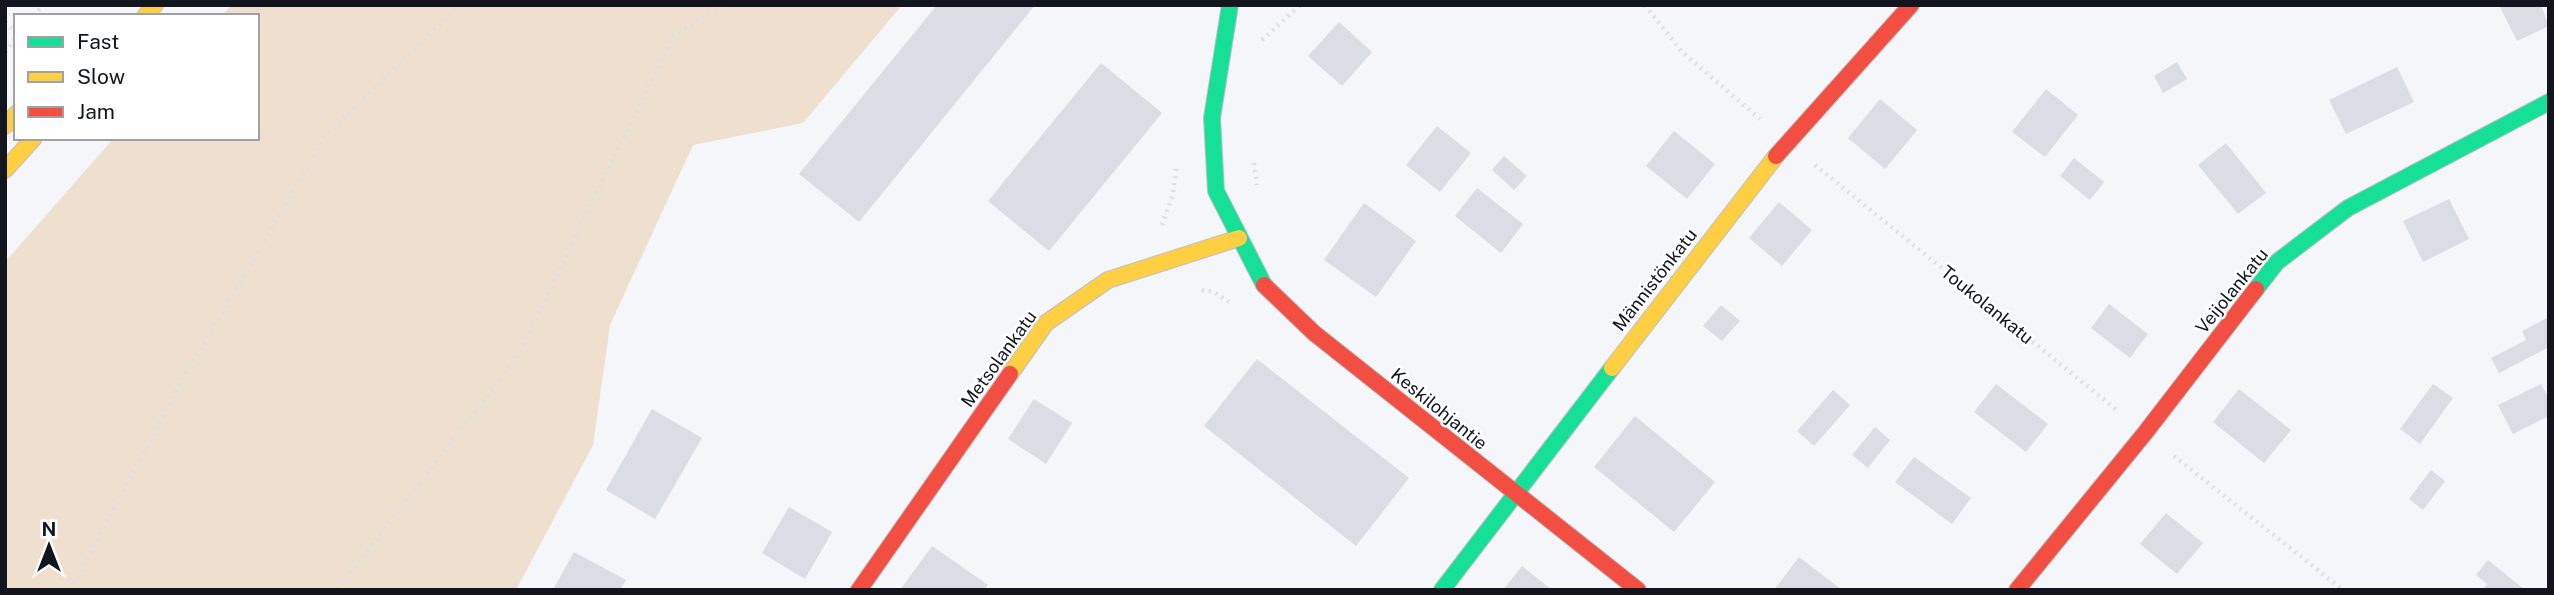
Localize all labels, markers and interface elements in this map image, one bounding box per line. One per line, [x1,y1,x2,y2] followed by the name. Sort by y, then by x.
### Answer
[14,14,259,140] legend
[77,29,119,54] text: Fast
[77,64,125,89] text: Slow
[77,99,115,124] text: Jam
[1608,224,1701,335] street label: Männistönkatu
[2191,244,2272,337] street label: Veijolankatu
[1937,261,2038,348] street label: Toukolankatu
[956,306,1041,411] street label: Metsolankatu
[1387,363,1492,454] street label: Keskilohjantie
[14,511,84,581] north arrow
[42,518,56,540] text: N

